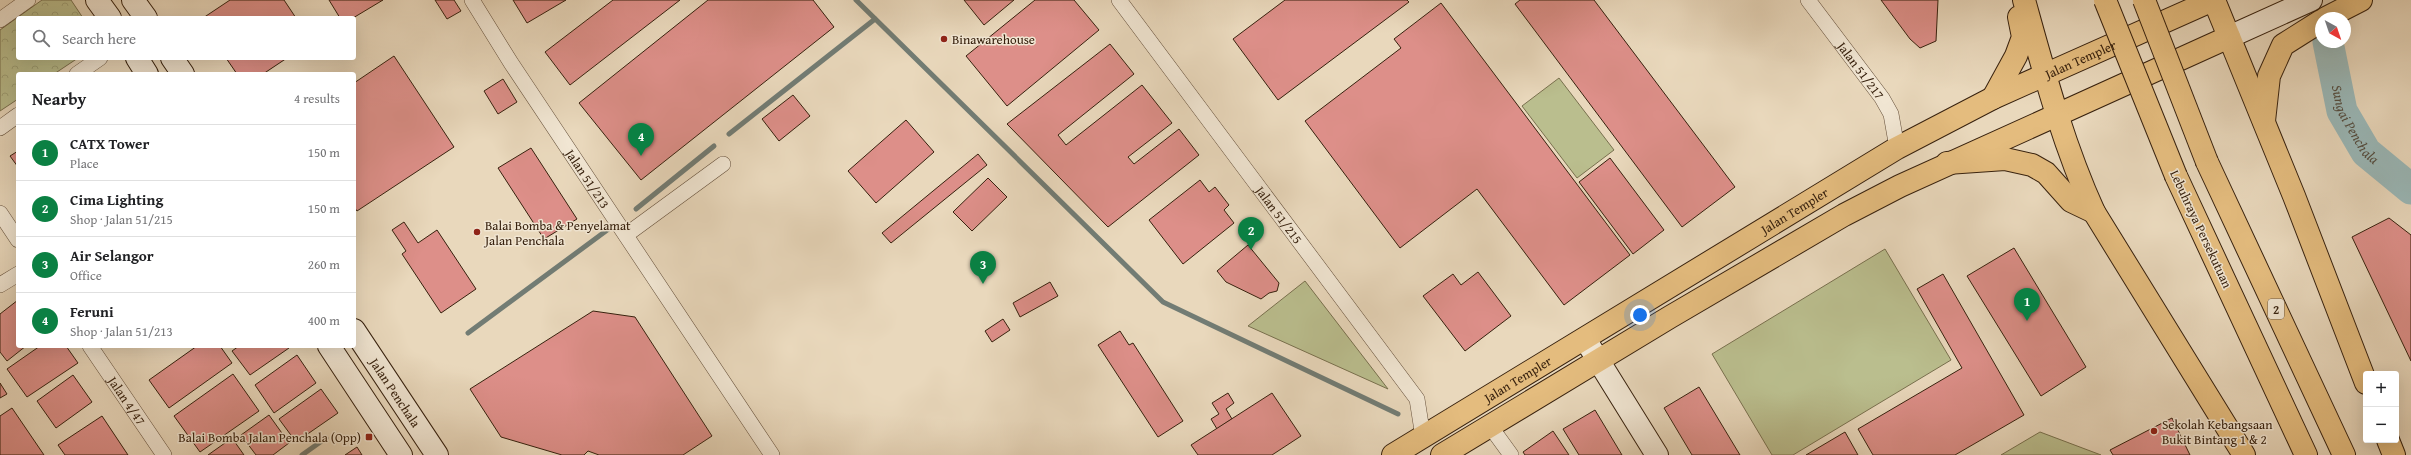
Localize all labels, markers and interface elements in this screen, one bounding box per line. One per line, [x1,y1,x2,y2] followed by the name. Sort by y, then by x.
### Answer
[2315,12,2351,48] north arrow
[16,16,356,60] search box
[30,27,52,49] icon: search
[62,28,136,49] text: Search here
[952,30,1035,49] place label: Binawarehouse
[939,34,949,44] marker: Binawarehouse
[2040,35,2119,84] street label: Jalan Templer
[1832,36,1889,103] street label: Jalan 51/217
[2327,83,2384,169] water label: Sungai Penchala
[32,86,86,111] text: Nearby
[294,89,340,108] text: 4 results
[628,123,654,156] pin: 4
[70,133,149,154] text: CATX Tower
[42,143,48,162] text: 1
[308,143,340,162] text: 150 m
[560,144,615,212] street label: Jalan 51/213
[70,154,99,173] text: Place
[2165,167,2237,292] street label: Lebuhraya Persekutuan
[1755,182,1832,239] street label: Jalan Templer
[1252,183,1306,247] street label: Jalan 51/215
[70,189,163,210] text: Cima Lighting
[42,199,48,218] text: 2
[308,199,340,218] text: 150 m
[70,210,173,229] text: Shop · Jalan 51/215
[483,216,631,250] place label: Balai Bomba & Penyelamat Jalan Penchala
[1238,217,1264,250] pin: 2
[472,227,482,237] marker: Balai Bomba & Penyelamat Jalan Penchala
[70,245,154,266] text: Air Selangor
[970,251,996,284] pin: 3
[42,255,48,274] text: 3
[308,255,340,274] text: 260 m
[70,266,102,285] text: Office
[2014,288,2040,321] pin: 1
[2268,299,2284,319] road number: 2
[70,301,114,322] text: Feruni
[1630,305,1650,325] your location
[42,311,48,330] text: 4
[308,311,340,330] text: 400 m
[70,322,173,341] text: Shop · Jalan 51/213
[1479,351,1556,408] street label: Jalan Templer
[364,352,426,432] street label: Jalan Penchala
[103,371,150,429] street label: Jalan 4/47
[2363,371,2399,443] map controls
[2363,371,2399,407] button: +
[2363,407,2399,443] button: −
[2162,415,2273,449] place label: Sekolah Kebangsaan Bukit Bintang 1 & 2
[2149,426,2159,436] marker: Sekolah Kebangsaan Bukit Bintang 1 & 2
[178,428,361,447] place label: Balai Bomba Jalan Penchala (Opp)
[364,432,374,442] marker: Balai Bomba Jalan Penchala (Opp)

